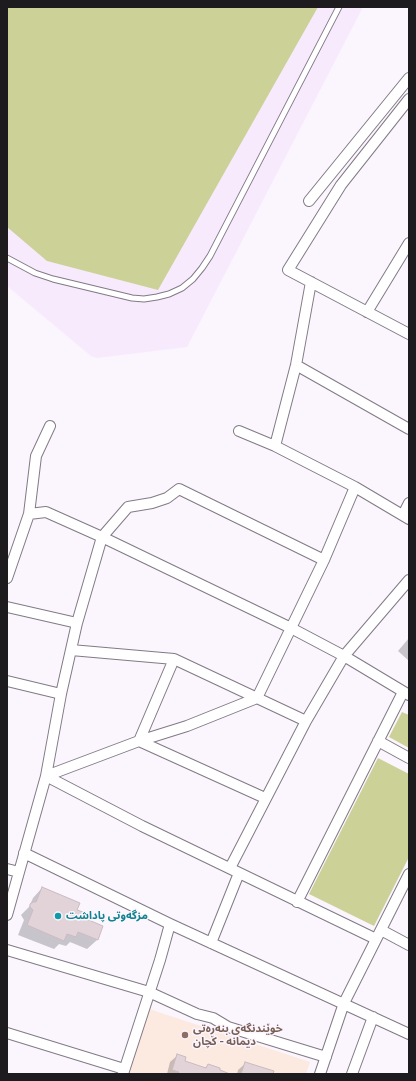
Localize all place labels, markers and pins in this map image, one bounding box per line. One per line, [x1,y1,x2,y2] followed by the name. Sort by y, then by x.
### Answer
[66,909,148,923] place label: مزگەوتی پاداشت
[53,911,63,921] marker: مزگەوتی پاداشت
[193,1022,283,1048] place label: خوێندنگەی بنەڕەتی دیمانە - کچان
[180,1030,190,1040] marker: خوێندنگەی بنەڕەتی دیمانە - کچان

